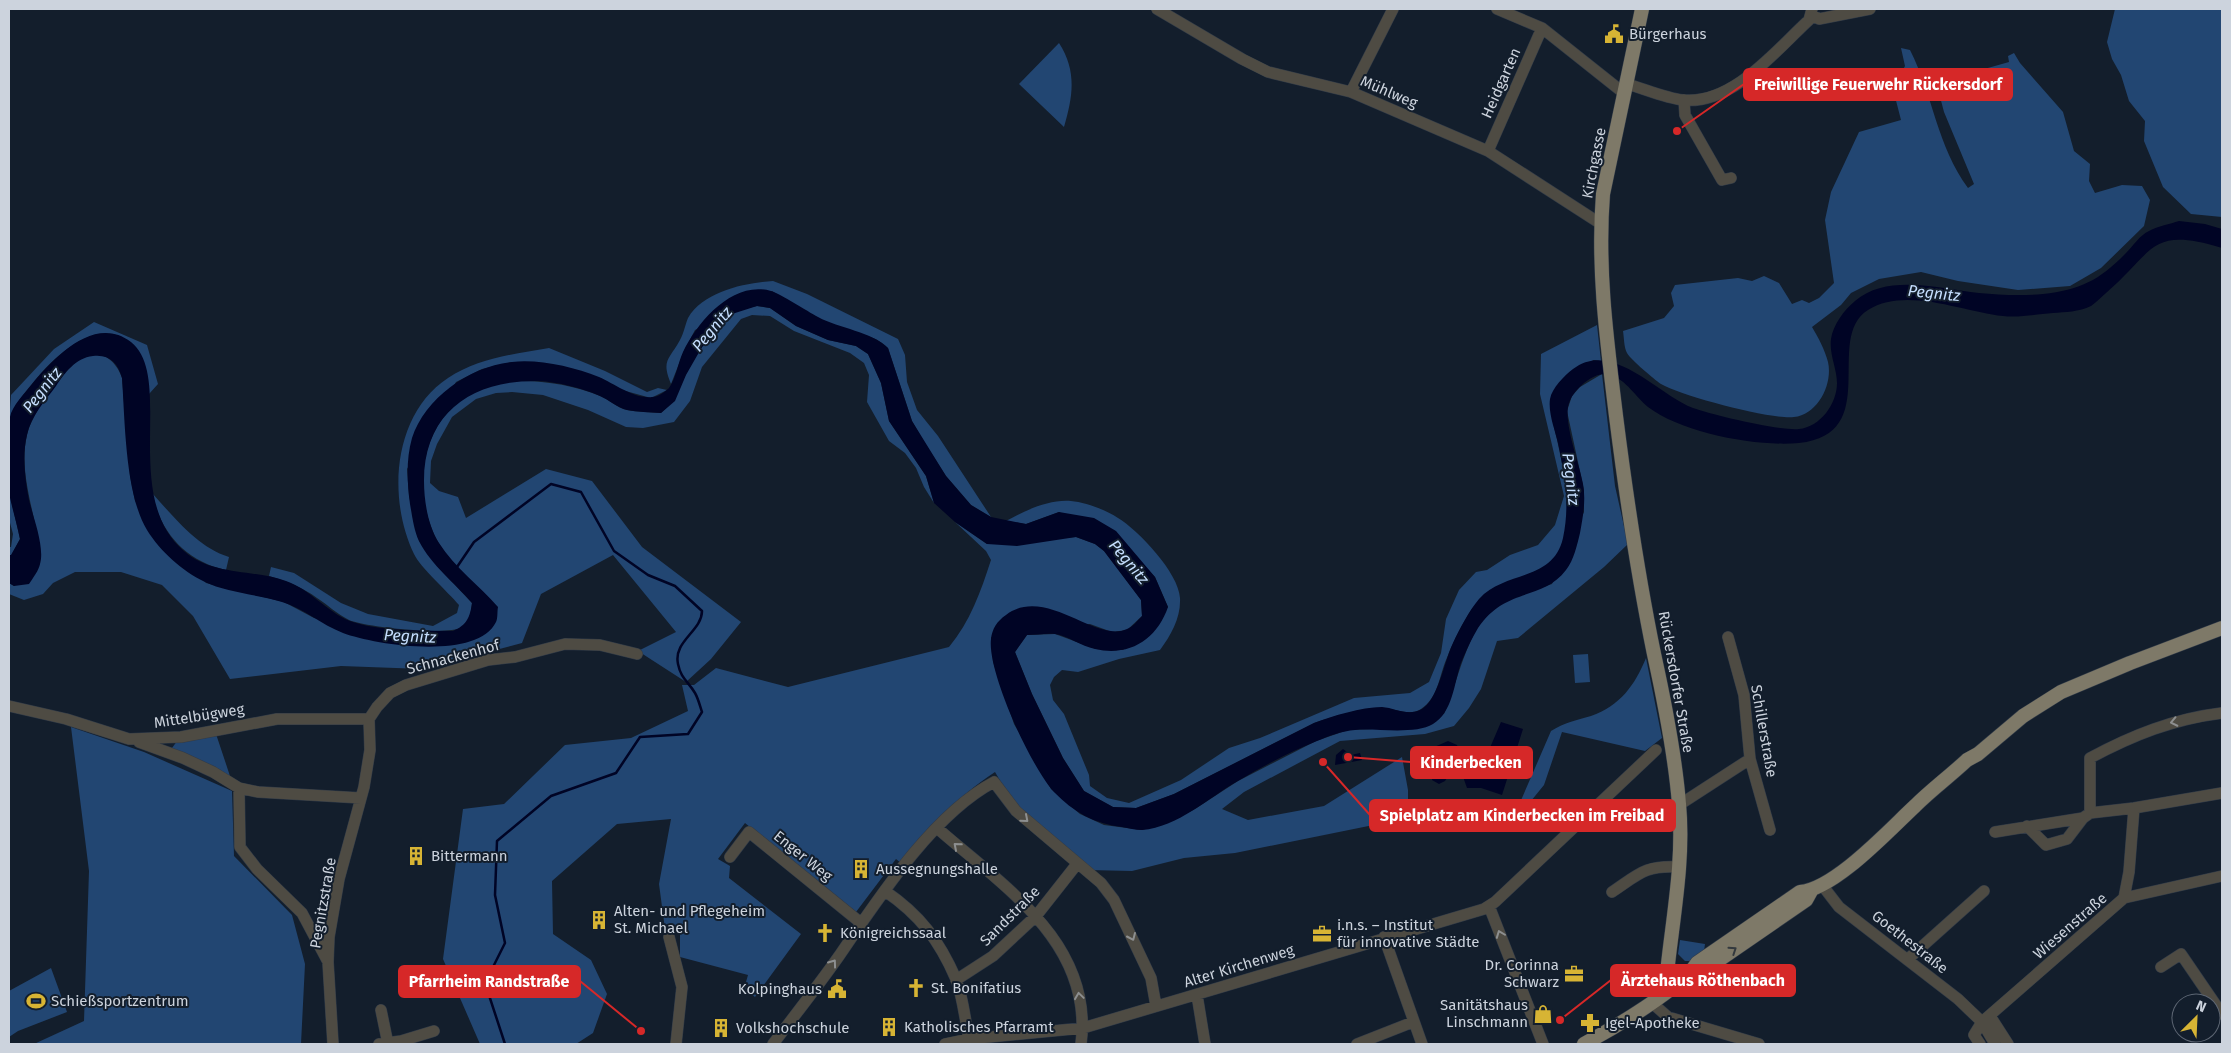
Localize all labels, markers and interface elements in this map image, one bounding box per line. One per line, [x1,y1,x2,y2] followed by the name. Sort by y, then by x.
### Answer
[1603,23,1625,45] public building icon: Bürgerhaus
[1629,25,1707,43] place label: Bürgerhaus
[1477,45,1525,121] street label: Heidgarten
[1744,69,2012,100] callout: Freiwillige Feuerwehr Rückersdorf
[1358,72,1420,112] street label: Mühlweg
[1754,75,2003,94] text: Freiwillige Feuerwehr Rückersdorf
[1578,126,1610,200] street label: Kirchgasse
[1907,281,1961,305] water label: Pegnitz
[688,303,736,355] water label: Pegnitz
[18,363,66,417] water label: Pegnitz
[1558,452,1584,506] water label: Pegnitz
[1105,536,1153,588] water label: Pegnitz
[1655,610,1697,754] street label: Rückersdorfer Straße
[383,625,437,647] water label: Pegnitz
[405,636,502,678] street label: Schnackenhof
[1747,683,1781,779] street label: Schillerstraße
[153,700,246,732] street label: Mittelbügweg
[2170,717,2179,727] one-way arrow
[1411,747,1532,778] callout: Kinderbecken
[1420,753,1522,772] text: Kinderbecken
[1370,800,1675,831] callout: Spielplatz am Kinderbecken im Freibad
[1380,806,1664,825] text: Spielplatz am Kinderbecken im Freibad
[1019,813,1028,822] one-way arrow
[770,827,836,885] street label: Enger Weg
[954,843,963,852] one-way arrow
[405,845,427,867] building icon: Bittermann
[431,847,508,865] place label: Bittermann
[306,856,340,950] street label: Pegnitzstraße
[850,858,872,880] building icon: Aussegnungshalle
[876,860,998,878] place label: Aussegnungshalle
[976,882,1044,950] street label: Sandstraße
[2029,889,2111,963] street label: Wiesenstraße
[614,902,765,937] place label: Alten- und Pflegeheim St. Michael
[1868,907,1952,977] street label: Goethestraße
[588,909,610,931] building icon: Alten- und Pflegeheim St. Michael
[1337,916,1479,951] place label: i.n.s. – Institut für innovative Städte
[814,922,836,944] church icon: Königreichssaal
[1311,923,1333,945] office icon: i.n.s. – Institut für innovative Städte
[840,924,947,942] place label: Königreichssaal
[1496,930,1506,938] one-way arrow
[1126,932,1137,941] one-way arrow
[1182,941,1296,991] street label: Alter Kirchenweg
[1728,947,1737,957] one-way arrow
[1485,956,1559,991] place label: Dr. Corinna Schwarz
[828,960,836,969] one-way arrow
[1563,963,1585,985] office icon: Dr. Corinna Schwarz
[1611,965,1795,996] callout: Ärztehaus Röthenbach
[399,966,580,997] callout: Pfarrheim Randstraße
[1620,971,1785,990] text: Ärztehaus Röthenbach
[409,972,570,991] text: Pfarrheim Randstraße
[905,977,927,999] church icon: St. Bonifatius
[826,978,848,1000] public building icon: Kolpinghaus
[931,979,1021,997] place label: St. Bonifatius
[738,980,822,998] place label: Kolpinghaus
[25,990,47,1012] sports icon: Schießsportzentrum
[51,992,189,1010] place label: Schießsportzentrum
[1074,992,1084,1000] one-way arrow
[2171,993,2221,1043] north arrow
[1440,996,1528,1031] place label: Sanitätshaus Linschmann
[2193,997,2209,1016] text: N
[1532,1003,1554,1025] shop icon: Sanitätshaus Linschmann
[1579,1012,1601,1034] pharmacy icon: Igel-Apotheke
[1605,1014,1700,1032] place label: Igel-Apotheke
[878,1016,900,1038] building icon: Katholisches Pfarramt
[710,1017,732,1039] building icon: Volkshochschule
[904,1018,1054,1036] place label: Katholisches Pfarramt
[736,1019,849,1037] place label: Volkshochschule

